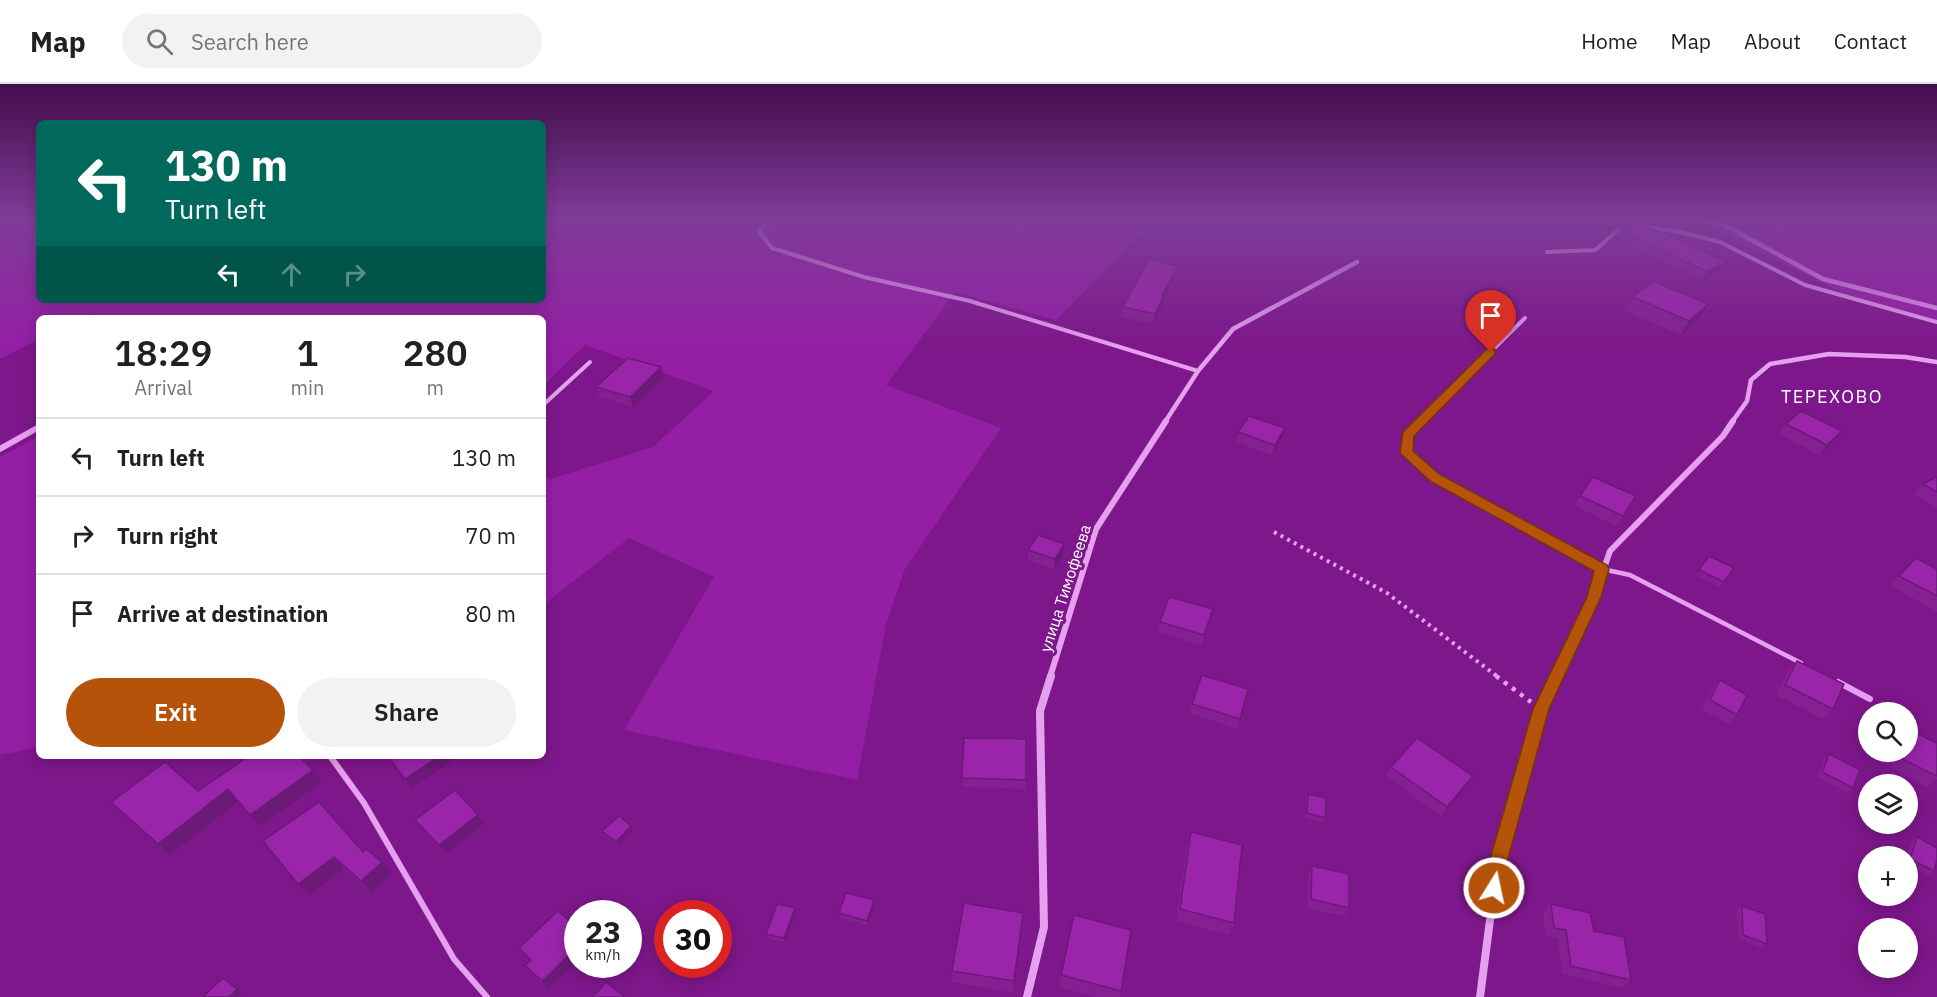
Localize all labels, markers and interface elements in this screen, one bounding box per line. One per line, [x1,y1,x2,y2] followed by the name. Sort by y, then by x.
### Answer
[122,14,542,68] search box
[30,23,86,60] text: Map
[143,25,176,58] icon: search
[191,27,309,56] text: Search here
[1581,27,1638,55] text: Home
[1671,27,1711,55] text: Map
[1744,27,1801,55] text: About
[1834,27,1907,55] text: Contact
[165,138,288,193] text: 130 m
[66,144,144,222] icon: left
[165,191,266,226] text: Turn left
[212,258,245,291] icon: left
[275,258,308,291] icon: ahead
[338,258,371,291] icon: right
[1465,290,1516,352] pin
[1474,299,1507,332] icon: arrive
[114,329,212,376] text: 18:29
[297,329,318,376] text: 1
[403,329,468,376] text: 280
[134,374,192,401] text: Arrival
[291,374,324,401] text: min
[426,374,444,401] text: m
[1781,385,1883,408] district label: ТЕРЕХОВО
[66,441,99,474] icon: left
[117,443,205,472] text: Turn left
[452,443,516,472] text: 130 m
[66,519,99,552] icon: right
[117,521,218,550] text: Turn right
[465,521,516,550] text: 70 m
[1035,521,1095,654] street label: улица Тимофеева
[66,597,99,630] icon: arrive
[117,599,328,628] text: Arrive at destination
[465,599,516,628] text: 80 m
[66,678,285,747] button: Exit
[297,678,516,747] button: Share
[1858,702,1918,978] map controls
[1858,702,1918,762] button: search
[1858,774,1918,834] button: layers
[1858,846,1918,906] button: +
[1462,856,1526,920] position arrow
[654,900,732,978] speed limit sign: 30
[585,912,621,951] text: 23
[1858,918,1918,978] button: −
[585,945,621,964] text: km/h

